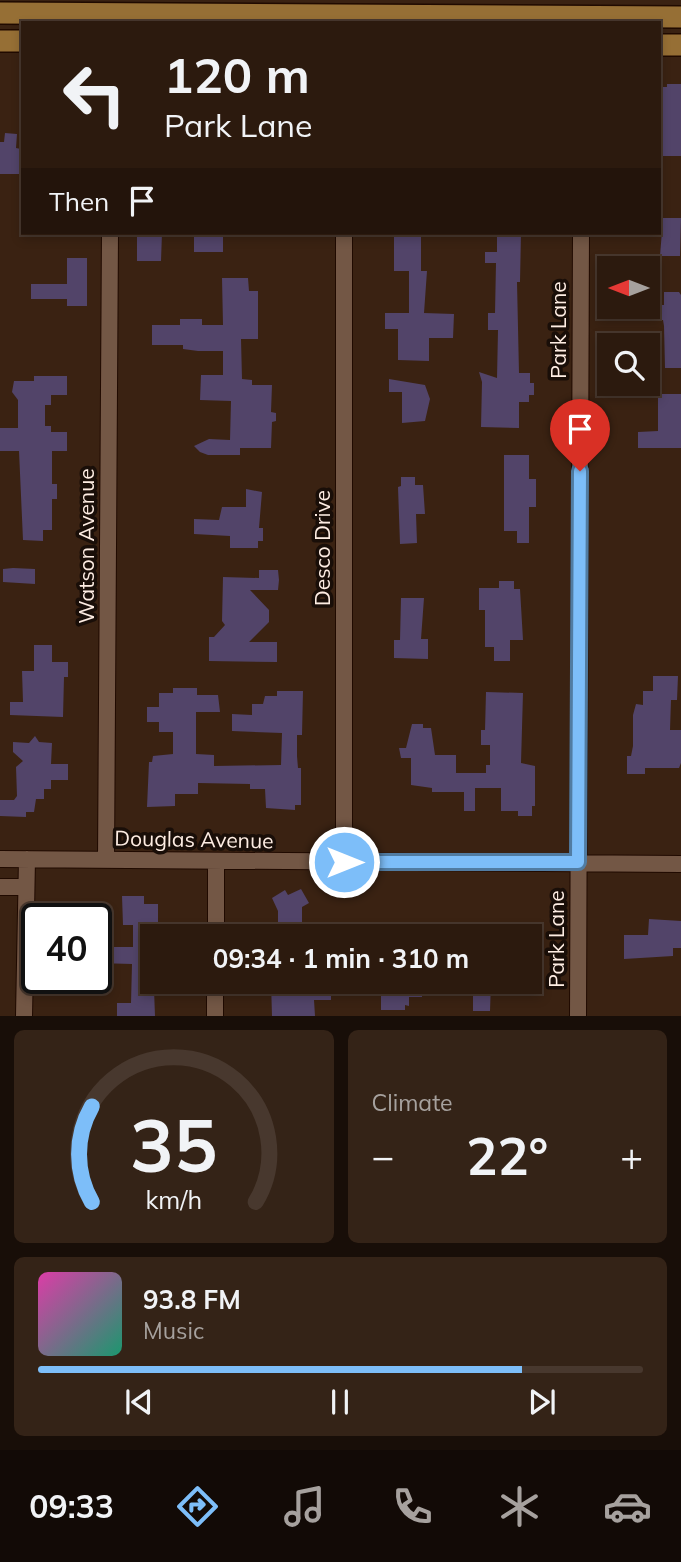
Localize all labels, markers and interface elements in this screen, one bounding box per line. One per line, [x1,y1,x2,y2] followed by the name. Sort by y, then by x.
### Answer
[164,44,310,105] text: 120 m
[49,49,140,140] icon: left
[164,105,313,145] text: Park Lane
[123,182,161,220] icon: arrive
[49,185,109,218] text: Then
[597,256,660,318] north arrow
[597,256,660,396] map controls
[545,281,571,379] street label: Park Lane
[597,333,660,396] button: search
[550,399,610,471] pin
[561,410,599,448] icon: arrive
[73,468,99,624] street label: Watson Avenue
[309,490,335,606] street label: Desco Drive
[114,825,274,853] street label: Douglas Avenue
[307,825,381,899] position arrow
[543,890,569,988] street label: Park Lane
[21,903,112,994] speed limit sign: 40
[213,942,469,975] text: 09:34 · 1 min · 310 m
[372,1088,453,1117] text: Climate
[130,1100,217,1191] text: 35
[466,1123,548,1188] text: 22°
[372,1132,394,1180] text: −
[620,1132,643,1180] text: +
[145,1184,202,1215] text: km/h
[143,1283,241,1316] text: 93.8 FM
[143,1316,204,1345] text: Music
[120,1383,158,1421] icon: previous
[321,1383,359,1421] icon: pause
[523,1383,561,1421] icon: next
[173,1482,222,1531] icon: directions
[280,1482,329,1531] icon: music
[388,1482,437,1531] icon: phone
[495,1482,544,1531] icon: climate
[603,1482,652,1531] icon: car
[29,1486,114,1526] text: 09:33

